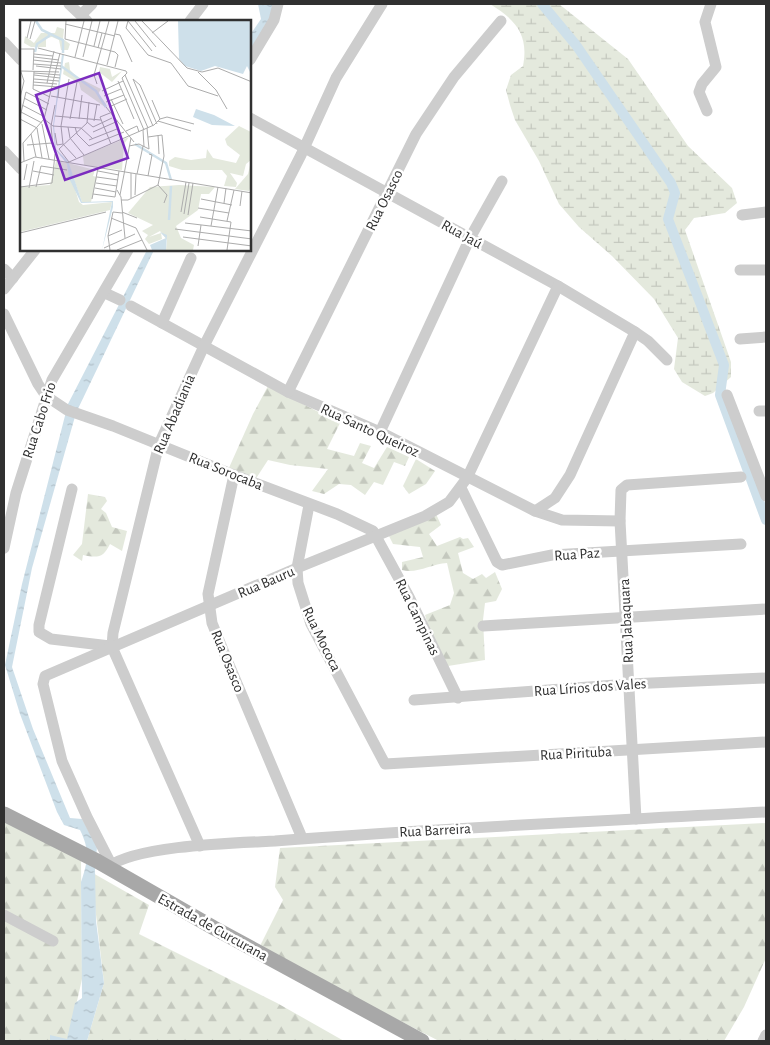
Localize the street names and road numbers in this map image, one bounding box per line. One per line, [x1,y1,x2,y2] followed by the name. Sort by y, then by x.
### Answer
[363,167,406,233] street label: Rua Osasco
[439,217,485,252] street label: Rua Jaú
[151,372,198,456] street label: Rua Abadiania
[20,380,59,460] street label: Rua Cabo Frio
[318,401,421,460] street label: Rua Santo Queiroz
[187,450,265,493] street label: Rua Sorocaba
[554,545,600,564] street label: Rua Paz
[236,564,297,601] street label: Rua Bauru
[393,577,443,658] street label: Rua Campinas
[617,578,636,664] street label: Rua Jabaquara
[300,605,344,674] street label: Rua Mococa
[208,628,247,694] street label: Rua Osasco
[533,676,647,699] street label: Rua Lírios dos Vales
[540,744,612,763] street label: Rua Pirituba
[399,821,471,840] street label: Rua Barreira
[155,891,270,964] street label: Estrada de Curcurana

